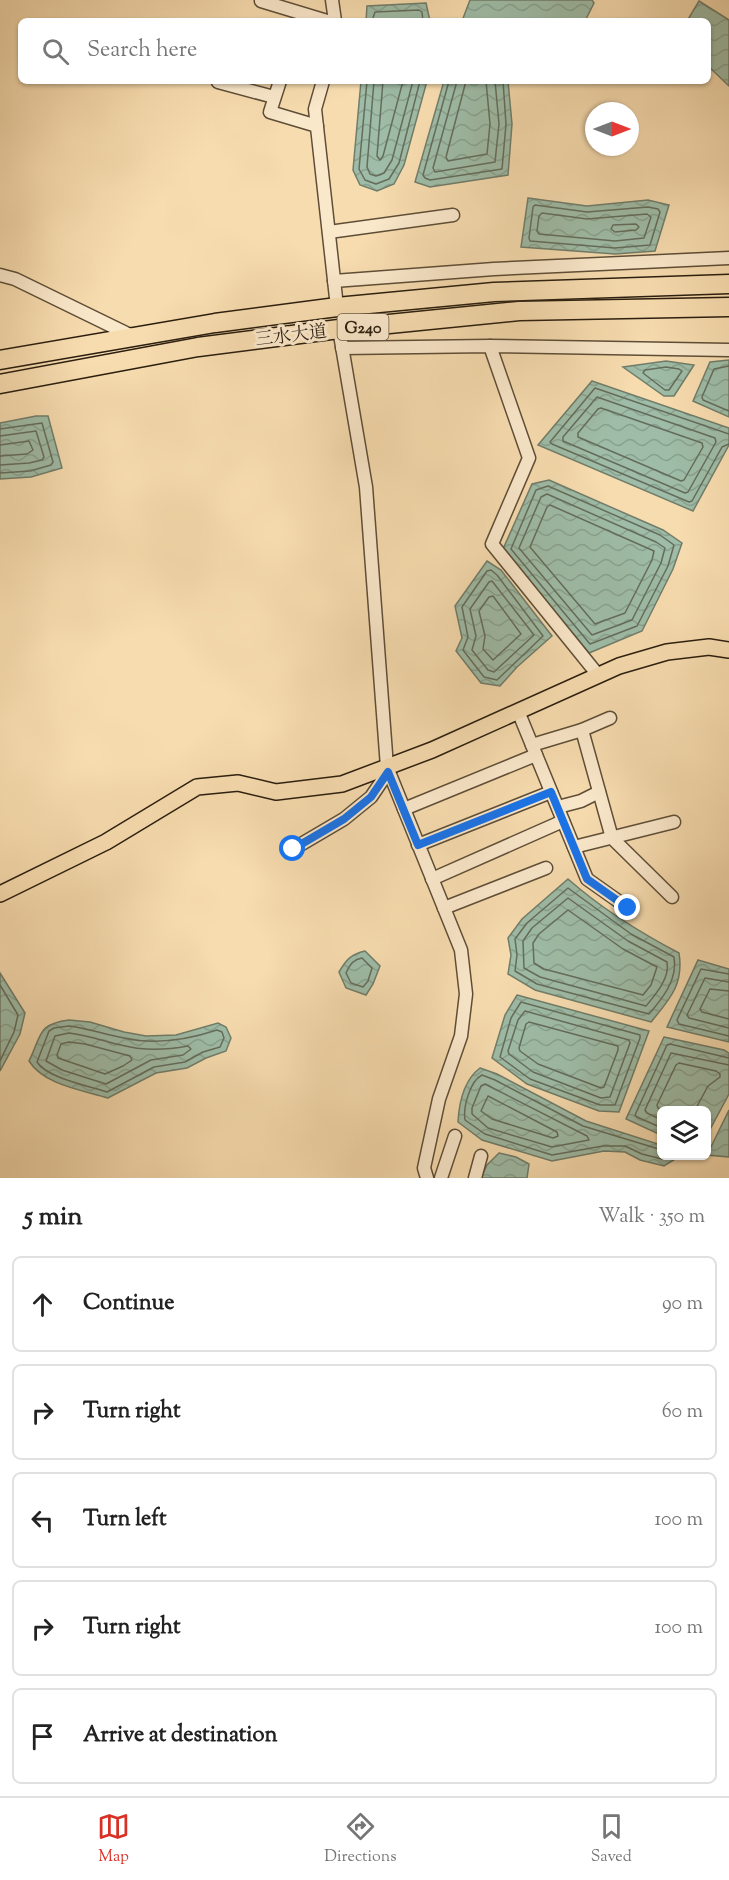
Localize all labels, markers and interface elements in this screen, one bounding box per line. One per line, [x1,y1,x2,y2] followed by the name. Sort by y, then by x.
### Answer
[18,18,711,84] search box
[39,35,72,68] icon: search
[87,35,197,67] text: Search here
[585,102,639,156] north arrow
[338,314,388,340] road number: G240
[254,320,329,354] street label: 三水大道
[279,835,305,861] route start
[614,894,640,920] route end
[657,1106,711,1160] map controls
[657,1106,711,1160] button: layers
[24,1199,83,1236] text: 5 min
[598,1203,705,1232] text: Walk · 350 m
[26,1288,59,1321] icon: ahead
[83,1288,174,1320] text: Continue
[662,1290,703,1319] text: 90 m
[26,1396,59,1429] icon: right
[83,1396,180,1428] text: Turn right
[662,1398,703,1427] text: 60 m
[26,1504,59,1537] icon: left
[83,1504,166,1536] text: Turn left
[654,1506,703,1535] text: 100 m
[26,1612,59,1645] icon: right
[83,1612,180,1644] text: Turn right
[654,1614,703,1643] text: 100 m
[26,1720,59,1753] icon: arrive
[83,1720,278,1752] text: Arrive at destination
[97,1810,130,1869] tab: Map
[324,1810,397,1869] tab: Directions
[591,1810,632,1869] tab: Saved

